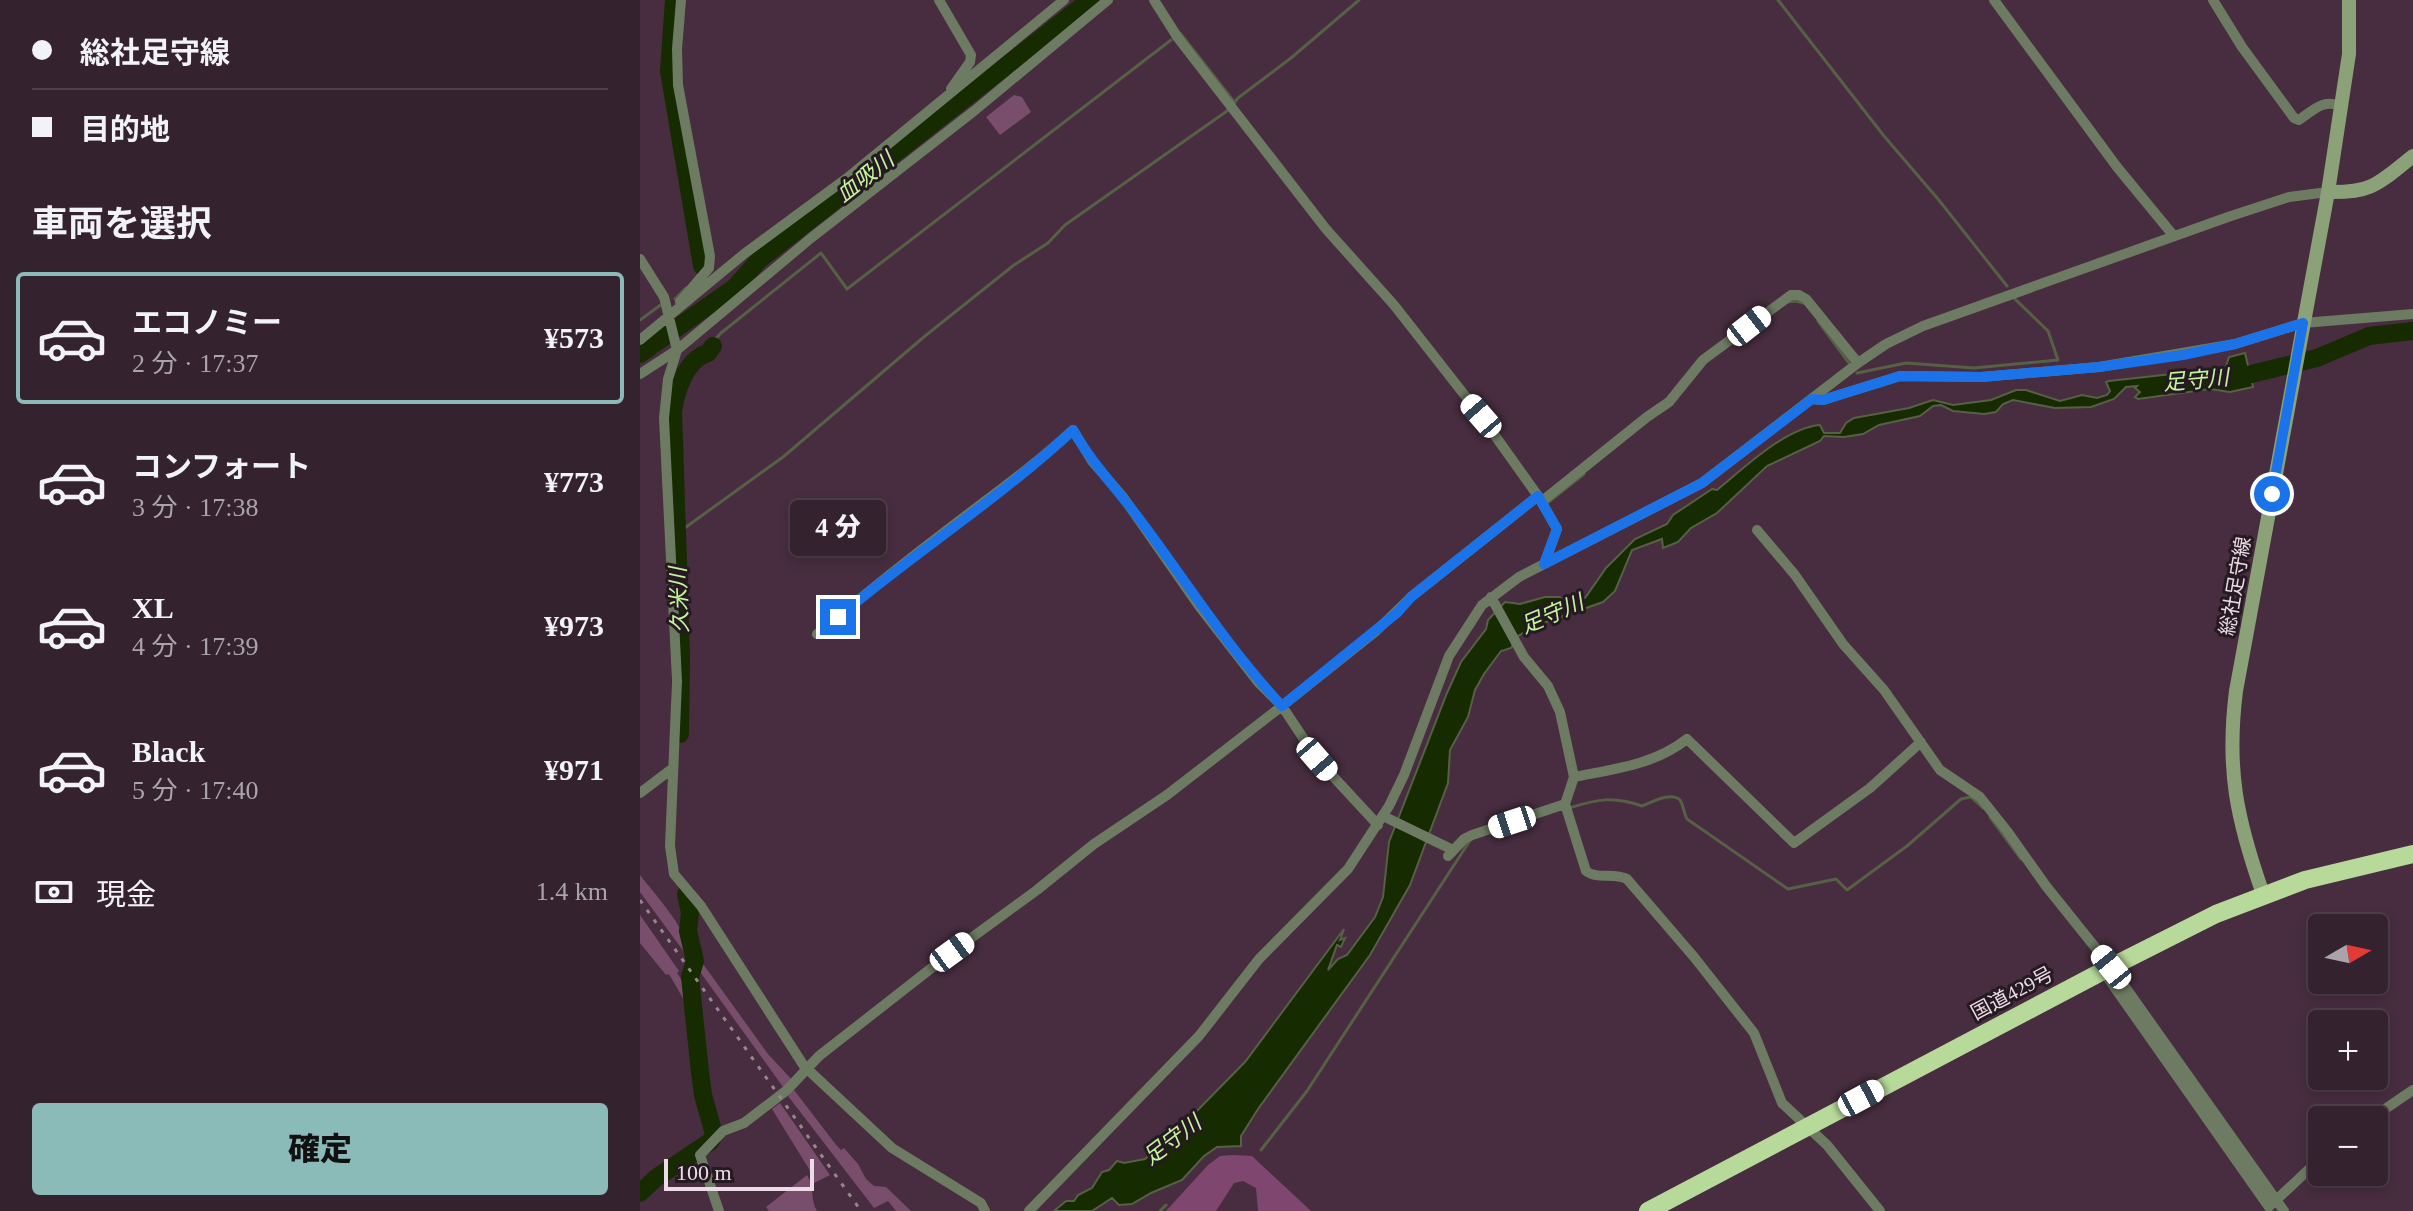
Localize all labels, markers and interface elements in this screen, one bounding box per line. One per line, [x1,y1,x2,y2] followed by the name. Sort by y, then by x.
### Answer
[80,36,230,69] text: 総社足守線
[80,113,170,146] text: 目的地
[831,146,900,207] water label: 血吸川
[32,204,212,244] text: 車両を選択
[36,302,108,374] icon: car
[1723,302,1775,350] car
[132,306,282,339] text: エコノミー
[544,321,604,354] text: ¥573
[132,349,258,378] text: 2 分 · 17:37
[2162,364,2232,395] water label: 足守川
[1456,390,1506,442] car
[36,446,108,518] icon: car
[132,450,311,483] text: コンフォート
[544,465,604,498] text: ¥773
[2254,476,2290,512] route start
[132,493,258,522] text: 3 分 · 17:38
[790,501,886,557] callout: 4 分
[815,513,861,542] text: 4 分
[2215,535,2255,637] street label: 総社足守線
[665,565,693,633] water label: 久米川
[1517,589,1589,638] water label: 足守川
[36,590,108,662] icon: car
[132,591,174,624] text: XL
[820,599,856,635] route end
[544,609,604,642] text: ¥973
[132,632,258,661] text: 4 分 · 17:39
[1292,733,1342,785] car
[36,734,108,806] icon: car
[132,735,205,768] text: Black
[544,753,604,786] text: ¥971
[132,776,258,805] text: 5 分 · 17:40
[1485,803,1539,841] car
[32,870,76,914] icon: cash
[536,877,608,906] text: 1.4 km
[96,878,156,911] text: 現金
[2308,914,2388,994] north arrow
[2308,914,2388,1186] map controls
[926,928,978,976] car
[2087,941,2135,993] car
[1967,962,2057,1024] street label: 国道429号
[2308,1010,2388,1090] button: +
[1834,1076,1888,1120] car
[32,1103,608,1195] button: 確定
[2308,1106,2388,1186] button: −
[1138,1109,1207,1170] water label: 足守川
[664,1155,814,1191] scale bar
[676,1160,732,1185] text: 100 m

